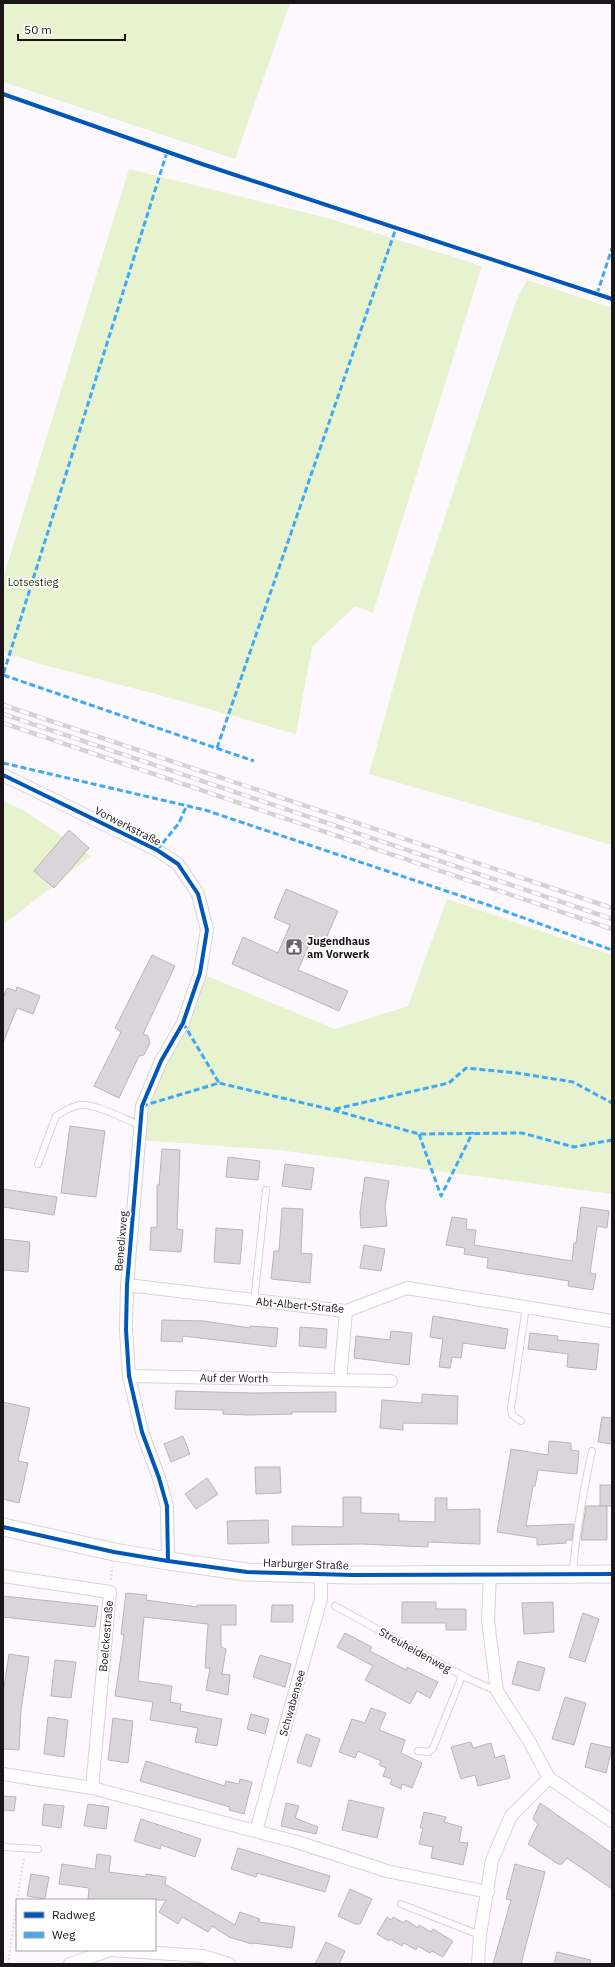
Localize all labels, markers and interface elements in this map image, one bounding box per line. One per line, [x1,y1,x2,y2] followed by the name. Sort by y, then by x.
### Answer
[18,16,125,42] scale bar
[24,22,52,37] text: 50 m
[8,575,58,589] park label: Lotsestieg
[92,803,164,849] street label: Vorwerkstraße
[307,934,371,961] place label: Jugendhaus am Vorwerk
[284,937,304,957] public building icon: Jugendhaus am Vorwerk
[111,1210,131,1272] street label: Benedixweg
[255,1294,345,1316] street label: Abt-Albert-Straße
[200,1370,268,1386] street label: Auf der Worth
[263,1556,349,1572] street label: Harburger Straße
[96,1600,116,1672] street label: Boelckestraße
[376,1624,454,1676] street label: Streuheidenweg
[276,1668,308,1738] street label: Schwabensee
[16,1899,156,1951] legend
[52,1907,96,1922] text: Radweg
[52,1927,76,1942] text: Weg

